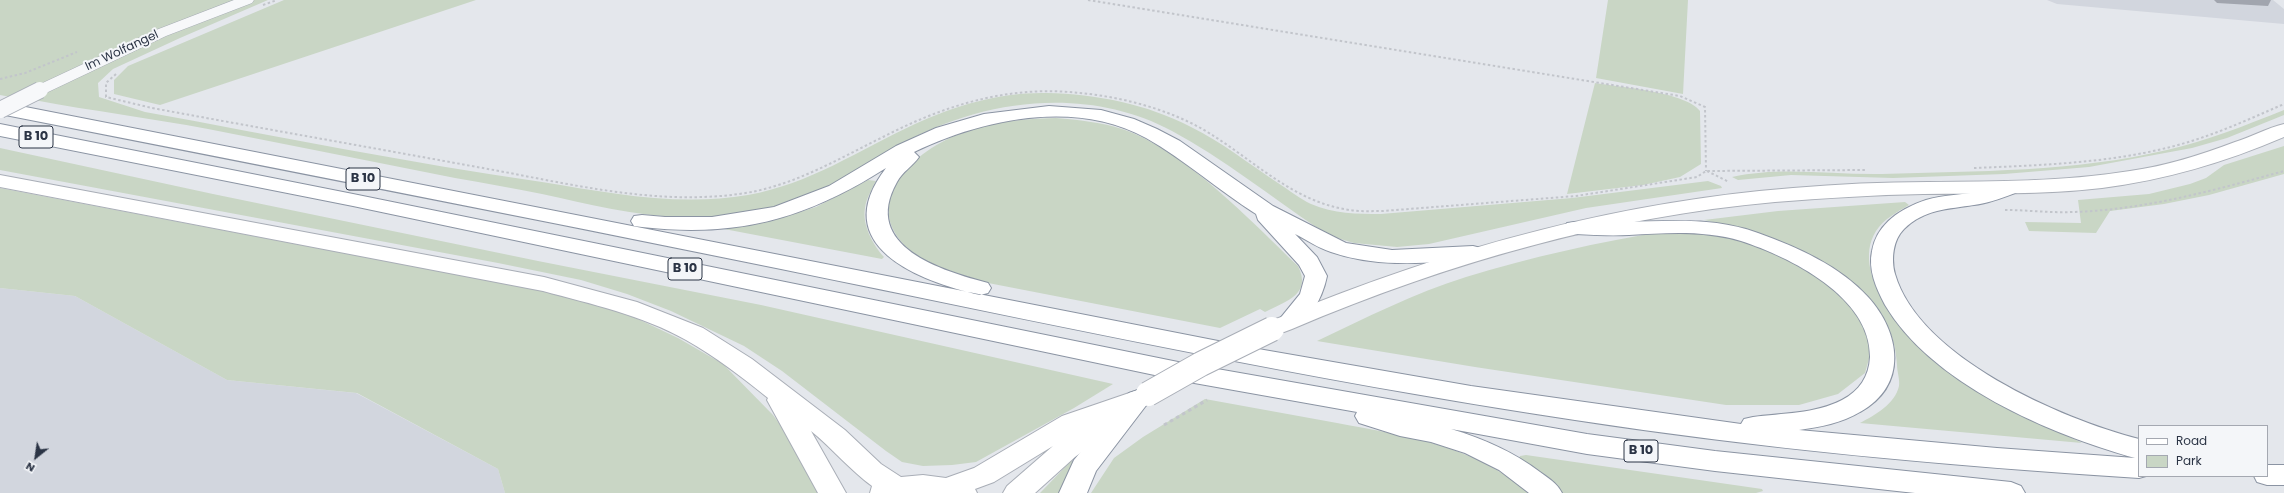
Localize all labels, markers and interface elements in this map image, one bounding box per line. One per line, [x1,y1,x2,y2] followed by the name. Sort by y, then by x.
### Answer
[83,28,161,74] street label: Im Wolfangel
[19,126,53,148] road number: B 10
[346,168,380,190] road number: B 10
[668,258,702,280] road number: B 10
[2138,425,2268,477] legend
[2176,432,2207,449] text: Road
[16,437,56,477] north arrow
[1624,440,1658,462] road number: B 10
[2176,452,2202,469] text: Park
[22,458,38,476] text: N

